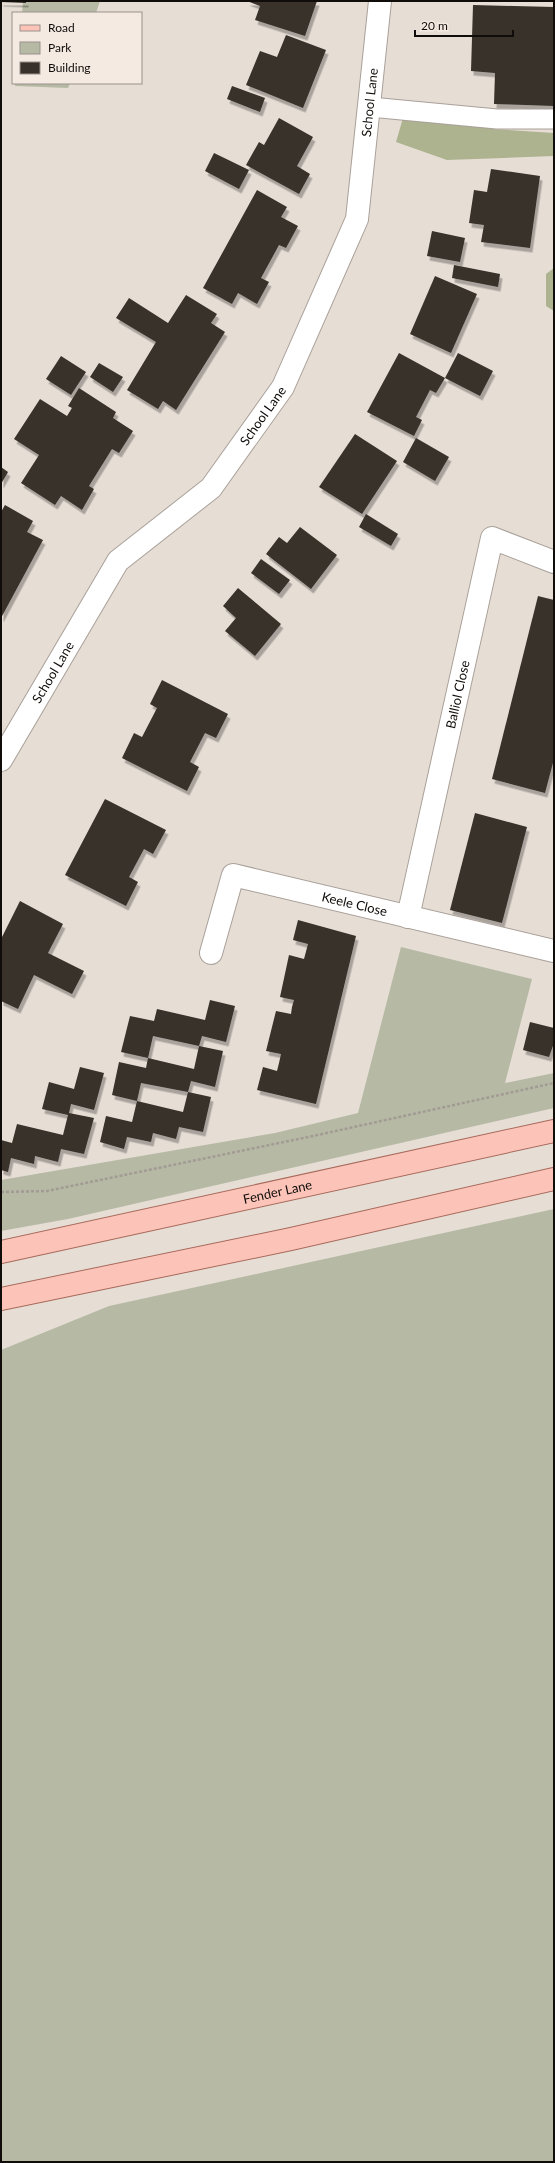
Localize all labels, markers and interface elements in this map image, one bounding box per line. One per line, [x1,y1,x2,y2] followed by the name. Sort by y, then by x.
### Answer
[12,12,142,84] legend
[415,12,513,38] scale bar
[421,18,448,33] text: 20 m
[48,20,75,35] text: Road
[48,40,72,55] text: Park
[48,60,91,75] text: Building
[358,67,381,137] street label: School Lane
[236,383,289,448] street label: School Lane
[28,638,77,706] street label: School Lane
[442,659,473,730] street label: Balliol Close
[320,888,389,919] street label: Keele Close
[241,1176,314,1207] street label: Fender Lane

